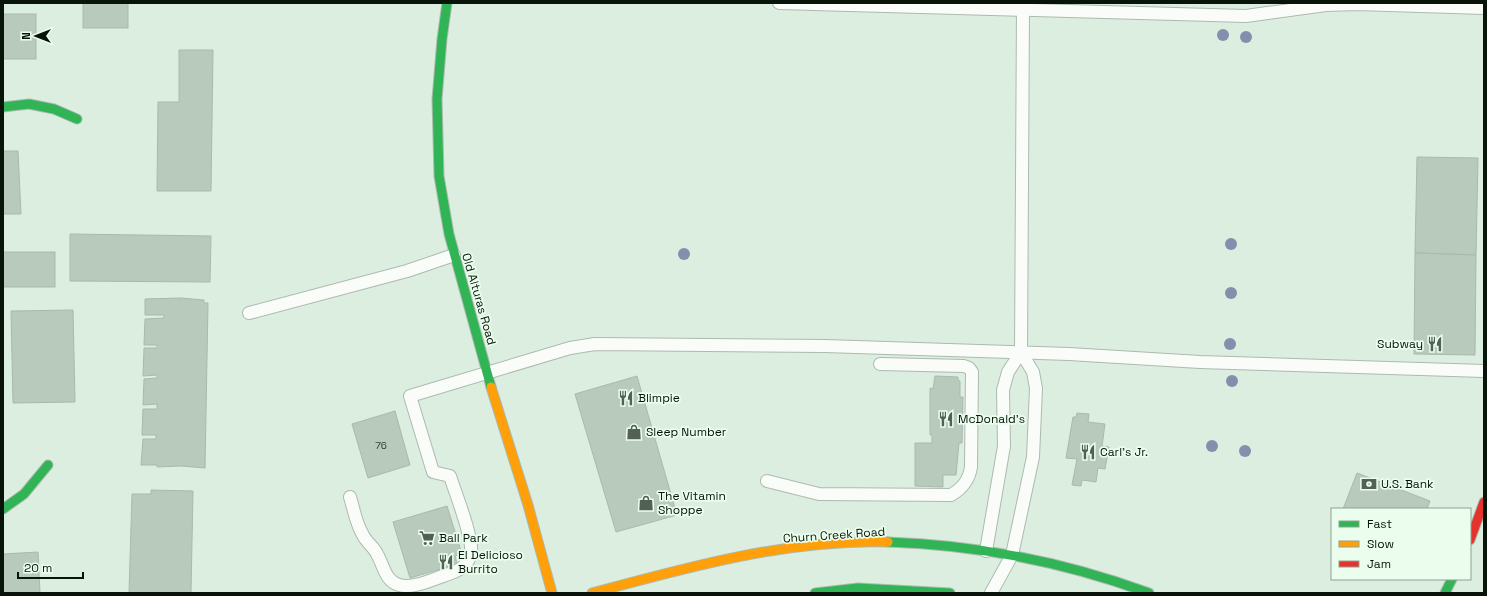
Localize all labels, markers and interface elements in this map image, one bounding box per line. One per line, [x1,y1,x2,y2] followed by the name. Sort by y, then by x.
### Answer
[16,16,56,56] north arrow
[19,32,33,40] text: N
[458,251,500,347] street label: Old Alturas Road
[1426,335,1444,353] restaurant icon: Subway
[1377,336,1423,352] place label: Subway
[617,389,635,407] restaurant icon: Blimpie
[638,390,680,406] place label: Blimpie
[937,410,955,428] restaurant icon: McDonald's
[958,411,1025,427] place label: McDonald's
[625,423,643,441] shop icon: Sleep Number
[646,424,727,440] place label: Sleep Number
[375,439,387,452] house number: 76
[1079,443,1097,461] restaurant icon: Carl's Jr.
[1100,444,1148,460] place label: Carl's Jr.
[1360,475,1378,493] bank icon: U.S. Bank
[1381,476,1434,492] place label: U.S. Bank
[658,488,726,518] place label: The Vitamin Shoppe
[637,494,655,512] shop icon: The Vitamin Shoppe
[1331,508,1471,580] legend
[1367,516,1392,532] text: Fast
[782,523,886,547] street label: Churn Creek Road
[418,529,436,547] supermarket icon: Ball Park
[439,530,488,546] place label: Ball Park
[1367,536,1394,552] text: Slow
[458,547,523,577] place label: El Delicioso Burrito
[437,553,455,571] restaurant icon: El Delicioso Burrito
[18,554,83,580] scale bar
[1367,556,1391,572] text: Jam
[24,560,52,576] text: 20 m

